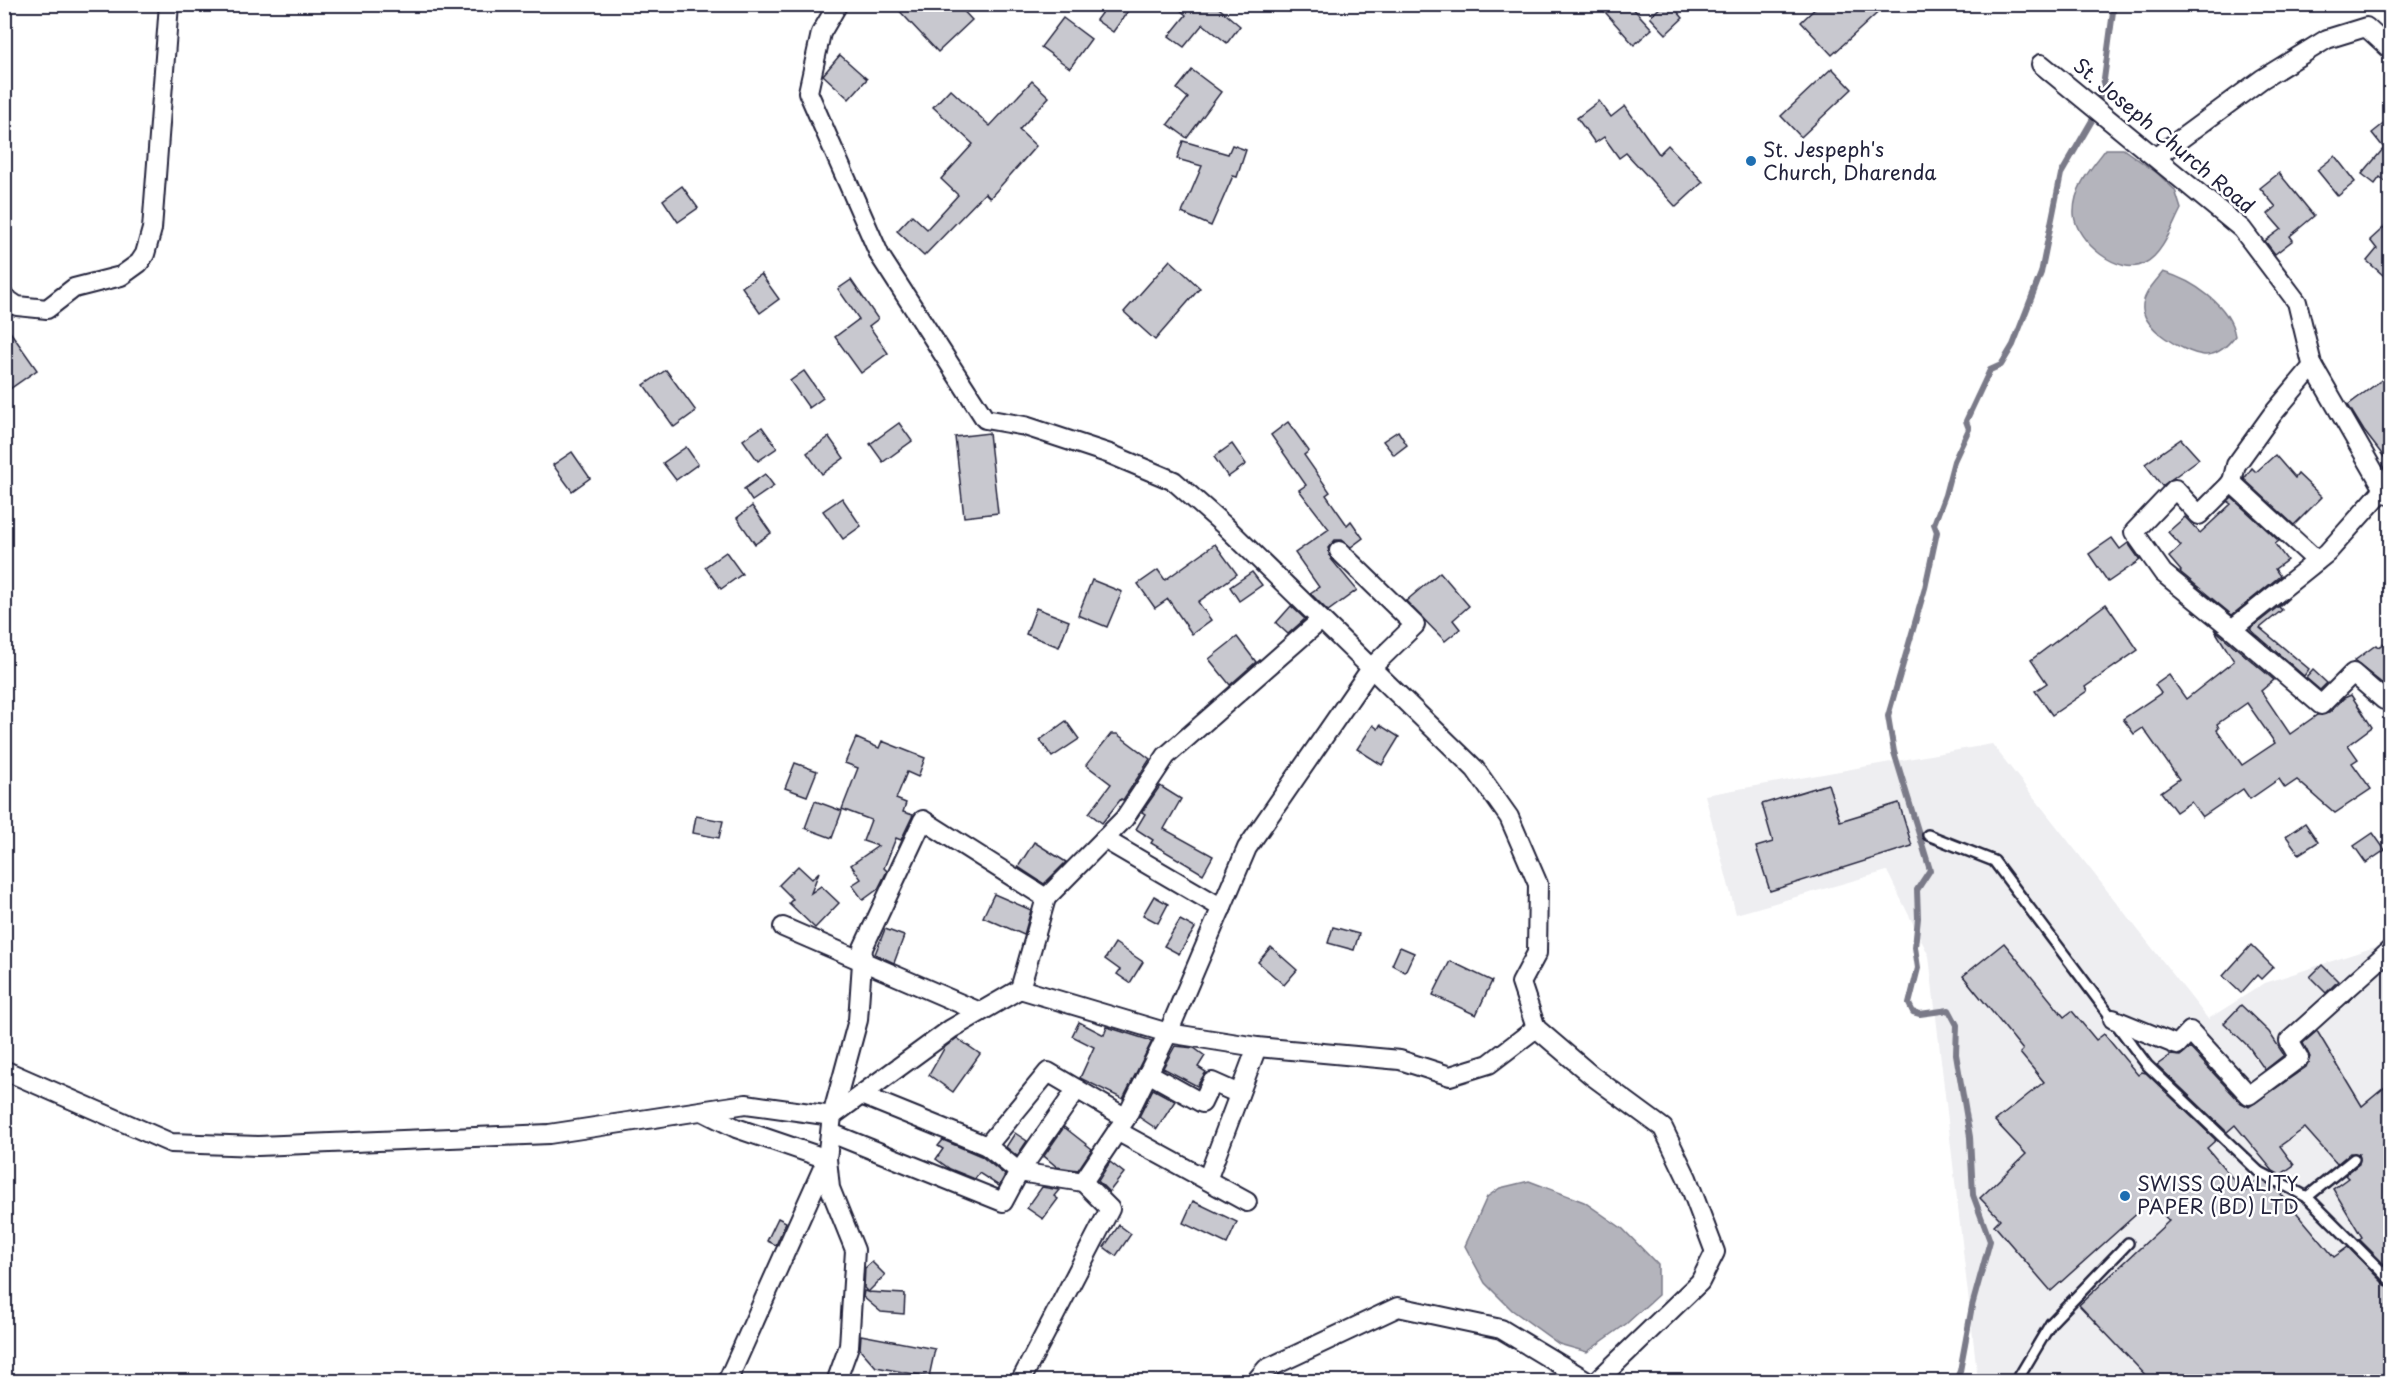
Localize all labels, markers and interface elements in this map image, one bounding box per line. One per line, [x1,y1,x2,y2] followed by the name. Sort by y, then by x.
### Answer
[2067,50,2262,220] street label: St. Joseph Church Road
[1763,134,1937,187] place label: St. Jespeph's Church, Dharenda
[1744,154,1758,168] marker: St. Jespeph's Church, Dharenda
[2137,1168,2299,1221] place label: SWISS QUALITY PAPER (BD) LTD
[2118,1189,2132,1203] marker: SWISS QUALITY PAPER (BD) LTD

